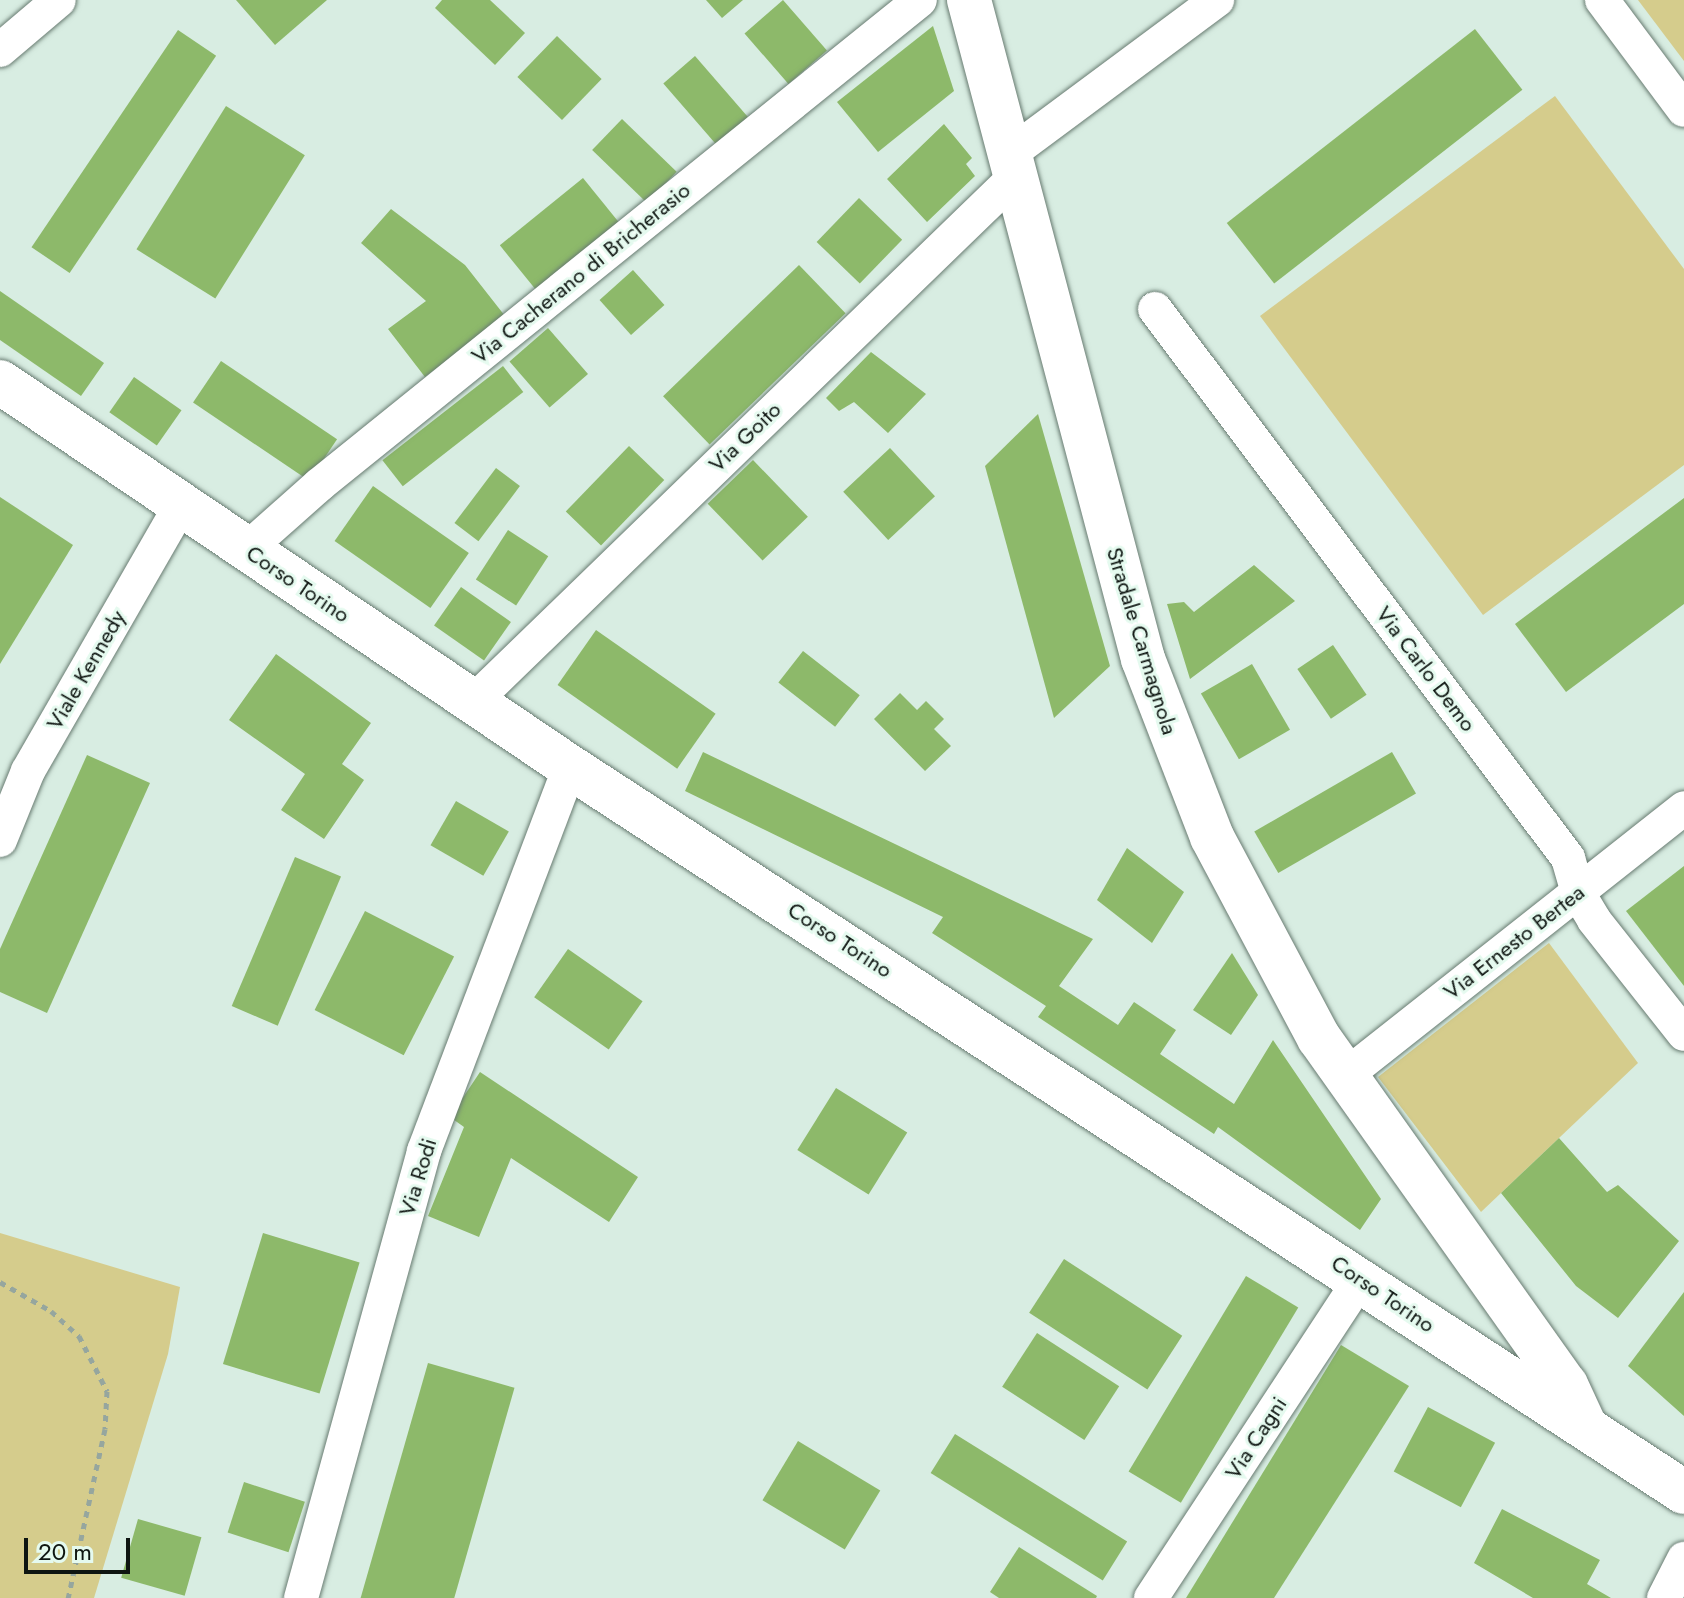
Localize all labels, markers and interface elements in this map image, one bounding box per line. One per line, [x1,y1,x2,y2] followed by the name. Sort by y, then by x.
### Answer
[467,177,695,369] street label: Via Cacherano di Bricherasio
[704,396,786,478] street label: Via Goito
[241,540,355,628] street label: Corso Torino
[1101,544,1183,738] street label: Stradale Carmagnola
[1370,601,1482,737] street label: Via Carlo Demo
[41,606,131,734] street label: Viale Kennedy
[1438,879,1590,1005] street label: Via Ernesto Bertea
[783,897,897,983] street label: Corso Torino
[394,1135,442,1219] street label: Via Rodi
[1326,1250,1440,1338] street label: Corso Torino
[1220,1392,1292,1484] street label: Via Cagni
[28,1522,134,1572] scale bar
[38,1534,92,1569] text: 20 m

